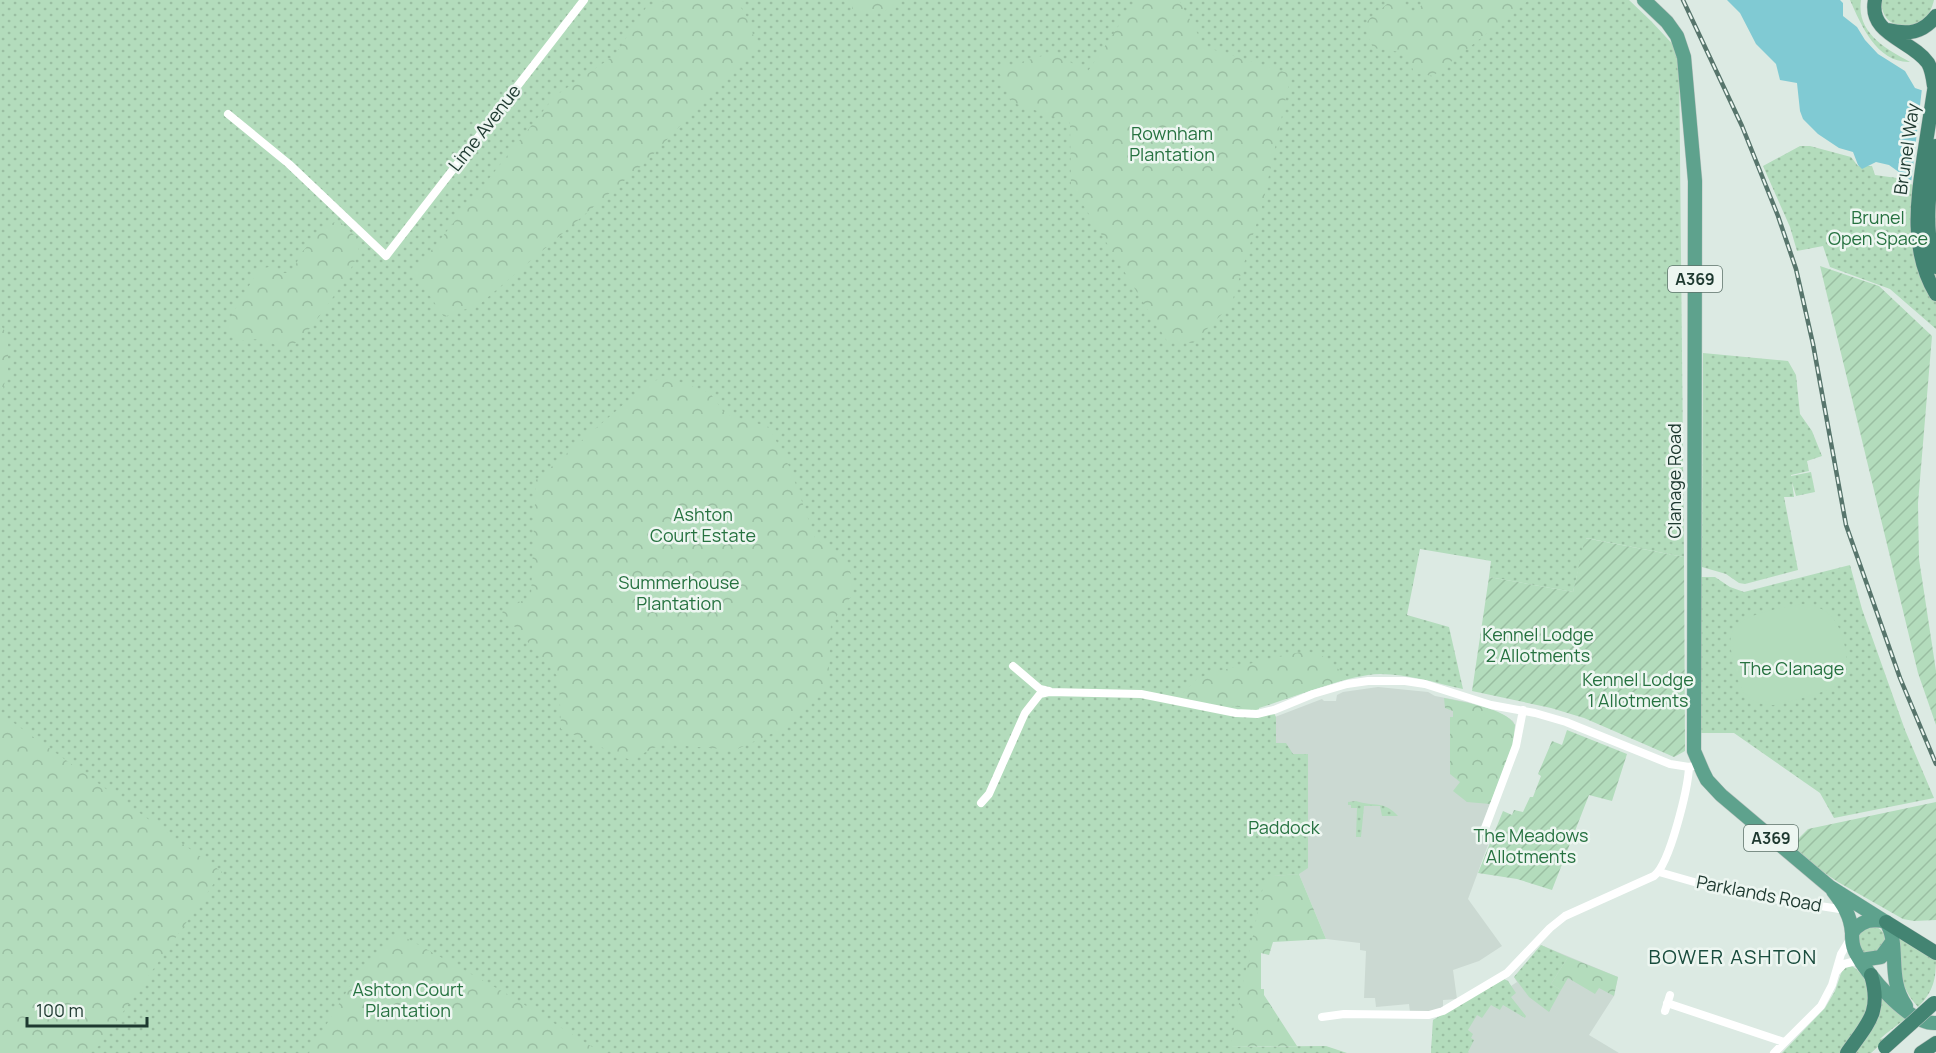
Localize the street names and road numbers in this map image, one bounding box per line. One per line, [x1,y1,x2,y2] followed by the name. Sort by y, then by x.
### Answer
[443,79,526,176] street label: Lime Avenue
[1888,101,1924,196] street label: Brunel Way
[1668,266,1722,292] road number: A369
[1662,423,1686,539] street label: Clanage Road
[1744,825,1798,851] road number: A369
[1695,869,1824,917] street label: Parklands Road

